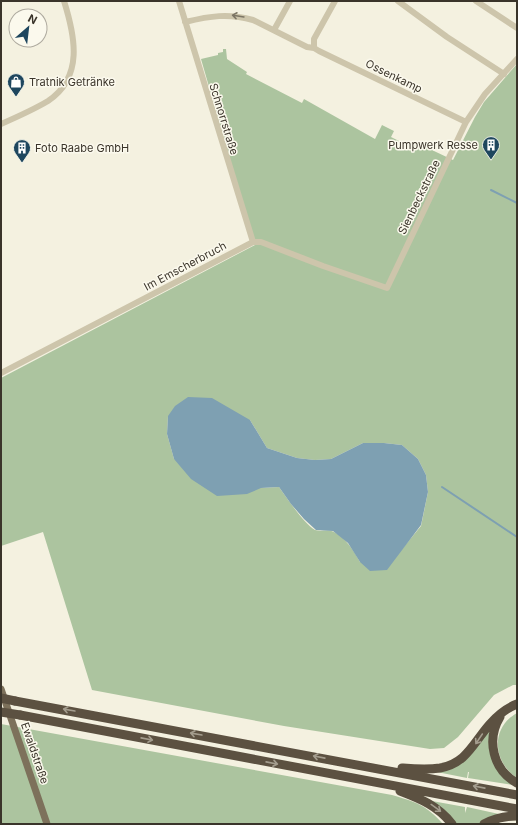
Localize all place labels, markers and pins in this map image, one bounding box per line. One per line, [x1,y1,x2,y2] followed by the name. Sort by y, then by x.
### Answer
[6,72,26,97] shop icon: Tratnik Getränke
[29,75,115,89] place label: Tratnik Getränke
[481,135,501,160] building icon: Pumpwerk Resse
[12,138,32,163] building icon: Foto Raabe GmbH
[388,138,478,152] place label: Pumpwerk Resse
[35,141,129,155] place label: Foto Raabe GmbH

